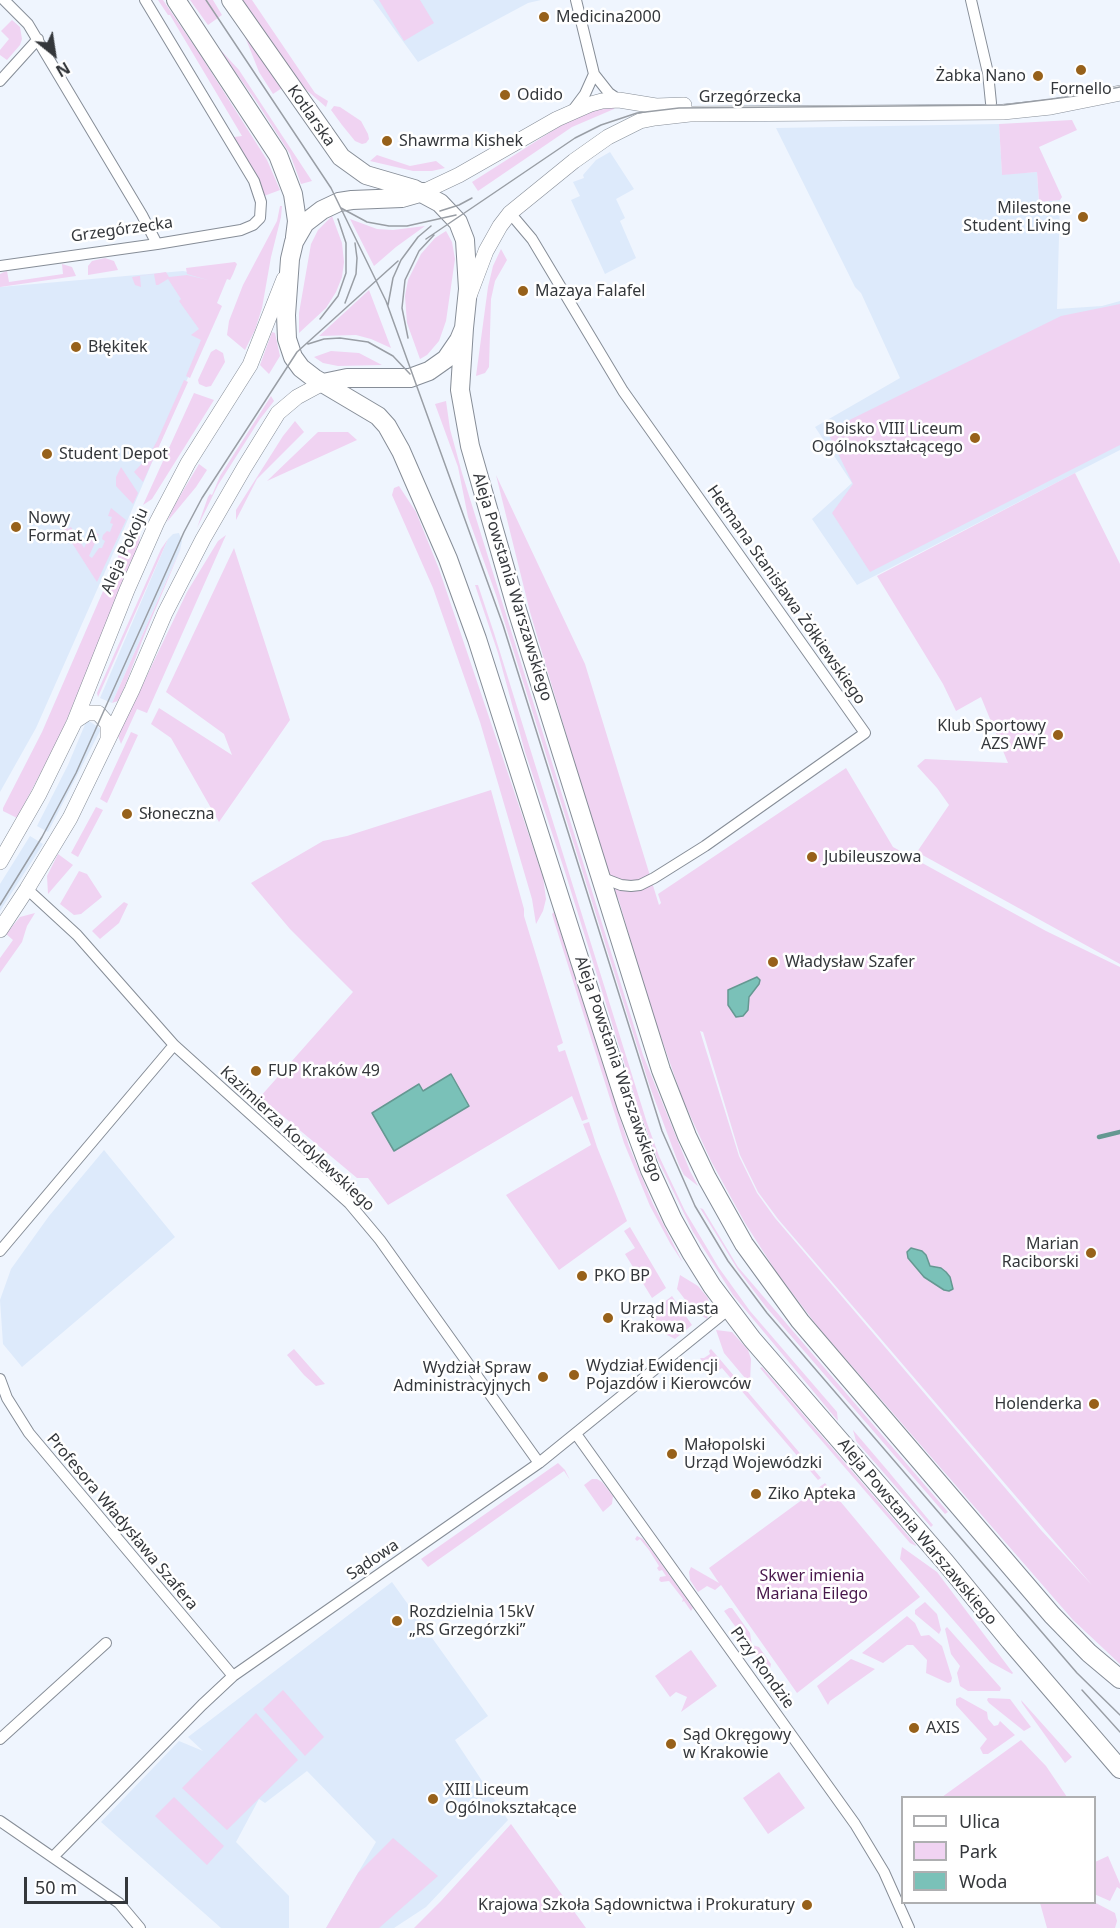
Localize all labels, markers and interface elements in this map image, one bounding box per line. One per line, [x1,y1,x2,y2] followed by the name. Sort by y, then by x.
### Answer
[556,7,661,27] place label: Medicina2000
[537,10,551,24] marker: Medicina2000
[24,24,84,84] north arrow
[52,57,74,82] text: N
[1074,63,1088,77] marker: Fornello
[936,66,1026,86] place label: Żabka Nano
[1031,69,1045,83] marker: Żabka Nano
[1050,79,1112,99] place label: Fornello
[283,82,339,150] street label: Kotlarska
[517,85,563,105] place label: Odido
[699,87,801,107] street label: Grzegórzecka
[498,88,512,102] marker: Odido
[399,131,523,151] place label: Shawrma Kishek
[380,134,394,148] marker: Shawrma Kishek
[963,198,1071,236] place label: Milestone Student Living
[1076,210,1090,224] marker: Milestone Student Living
[70,213,174,247] street label: Grzegórzecka
[535,281,645,301] place label: Mazaya Falafel
[516,284,530,298] marker: Mazaya Falafel
[88,337,148,357] place label: Błękitek
[69,340,83,354] marker: Błękitek
[812,419,963,457] place label: Boisko VIII Liceum Ogólnokształcącego
[968,431,982,445] marker: Boisko VIII Liceum Ogólnokształcącego
[59,444,168,464] place label: Student Depot
[40,447,54,461] marker: Student Depot
[468,471,556,703] street label: Aleja Powstania Warszawskiego
[703,482,869,708] street label: Hetmana Stanisława Żółkiewskiego
[97,505,153,597] street label: Aleja Pokoju
[28,508,97,546] place label: Nowy Format A
[9,520,23,534] marker: Nowy Format A
[937,716,1046,754] place label: Klub Sportowy AZS AWF
[1051,728,1065,742] marker: Klub Sportowy AZS AWF
[139,804,215,824] place label: Słoneczna
[120,807,134,821] marker: Słoneczna
[824,847,921,867] place label: Jubileuszowa
[805,850,819,864] marker: Jubileuszowa
[785,952,915,972] place label: Władysław Szafer
[570,954,666,1184] street label: Aleja Powstania Warszawskiego
[766,955,780,969] marker: Władysław Szafer
[268,1061,380,1081] place label: FUP Kraków 49
[216,1062,378,1216] street label: Kazimierza Kordylewskiego
[249,1064,263,1078] marker: FUP Kraków 49
[1002,1234,1079,1272] place label: Marian Raciborski
[1084,1246,1098,1260] marker: Marian Raciborski
[594,1266,650,1286] place label: PKO BP
[575,1269,589,1283] marker: PKO BP
[620,1299,719,1337] place label: Urząd Miasta Krakowa
[601,1311,615,1325] marker: Urząd Miasta Krakowa
[586,1356,751,1394] place label: Wydział Ewidencji Pojazdów i Kierowców
[394,1358,531,1396] place label: Wydział Spraw Administracyjnych
[567,1368,581,1382] marker: Wydział Ewidencji Pojazdów i Kierowców
[536,1370,550,1384] marker: Wydział Spraw Administracyjnych
[994,1394,1082,1414] place label: Holenderka
[1087,1397,1101,1411] marker: Holenderka
[42,1430,202,1614] street label: Profesora Władysława Szafera
[684,1435,822,1473] place label: Małopolski Urząd Wojewódzki
[833,1435,1001,1629] street label: Aleja Powstania Warszawskiego
[665,1447,679,1461] marker: Małopolski Urząd Wojewódzki
[768,1484,856,1504] place label: Ziko Apteka
[749,1487,763,1501] marker: Ziko Apteka
[343,1536,403,1584] street label: Sądowa
[756,1566,868,1604] park label: Skwer imienia Mariana Eilego
[409,1602,534,1640] place label: Rozdzielnia 15kV „RS Grzegórzki”
[390,1614,404,1628] marker: Rozdzielnia 15kV „RS Grzegórzki”
[726,1623,798,1713] street label: Przy Rondzie
[926,1718,960,1738] place label: AXIS
[907,1721,921,1735] marker: AXIS
[683,1725,791,1763] place label: Sąd Okręgowy w Krakowie
[664,1737,678,1751] marker: Sąd Okręgowy w Krakowie
[445,1780,577,1818] place label: XIII Liceum Ogólnokształcące
[426,1792,440,1806] marker: XIII Liceum Ogólnokształcące
[901,1796,1096,1904] legend
[959,1809,1000,1833] text: Ulica
[959,1839,997,1863] text: Park
[27,1865,130,1903] scale bar
[959,1869,1007,1893] text: Woda
[35,1875,77,1899] text: 50 m
[478,1895,795,1915] place label: Krajowa Szkoła Sądownictwa i Prokuratury
[800,1898,814,1912] marker: Krajowa Szkoła Sądownictwa i Prokuratury

